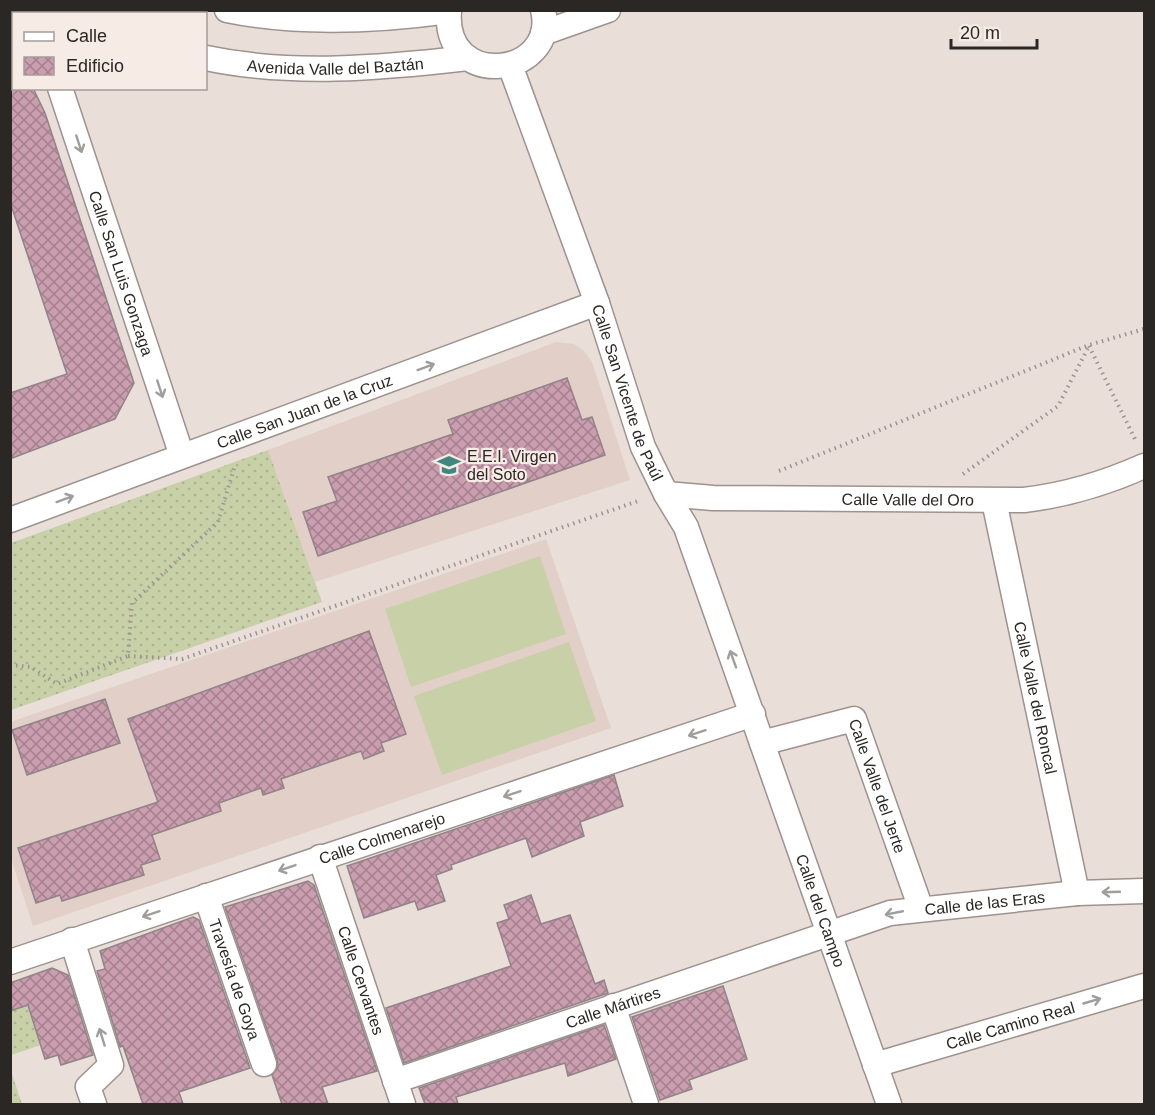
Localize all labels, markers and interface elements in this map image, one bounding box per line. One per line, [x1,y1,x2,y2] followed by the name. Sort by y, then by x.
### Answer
[12,12,207,90] legend
[951,12,1036,50] scale bar
[960,23,1000,43] text: 20 m
[66,26,107,46] text: Calle
[246,54,424,77] street label: Avenida Valle del Baztán
[66,56,124,76] text: Edificio
[74,134,85,153] one-way arrow
[86,188,157,358] street label: Calle San Luis Gonzaga
[589,302,667,483] street label: Calle San Vicente de Paúl
[416,360,434,371] one-way arrow
[214,371,395,451] street label: Calle San Juan de la Cruz
[155,379,166,398] one-way arrow
[467,448,557,483] place label: E.E.I. Virgen del Soto
[436,452,462,478] school or university icon: E.E.I. Virgen del Soto
[842,490,974,508] street label: Calle Valle del Oro
[56,493,74,504] one-way arrow
[1011,620,1060,775] street label: Calle Valle del Roncal
[727,650,738,669] one-way arrow
[846,716,909,855] street label: Calle Valle del Jerte
[688,728,707,739] one-way arrow
[503,789,522,800] one-way arrow
[317,809,447,867] street label: Calle Colmenarejo
[793,852,849,969] street label: Calle del Campo
[278,864,297,875] one-way arrow
[1101,887,1121,898] one-way arrow
[924,888,1046,918] street label: Calle de las Eras
[885,908,904,919] one-way arrow
[142,910,161,921] one-way arrow
[206,917,263,1042] street label: Travesía de Goya
[335,924,388,1037] street label: Calle Cervantes
[563,983,662,1031] street label: Calle Mártires
[1082,995,1101,1006] one-way arrow
[944,998,1077,1052] street label: Calle Camino Real
[96,1028,107,1047] one-way arrow

